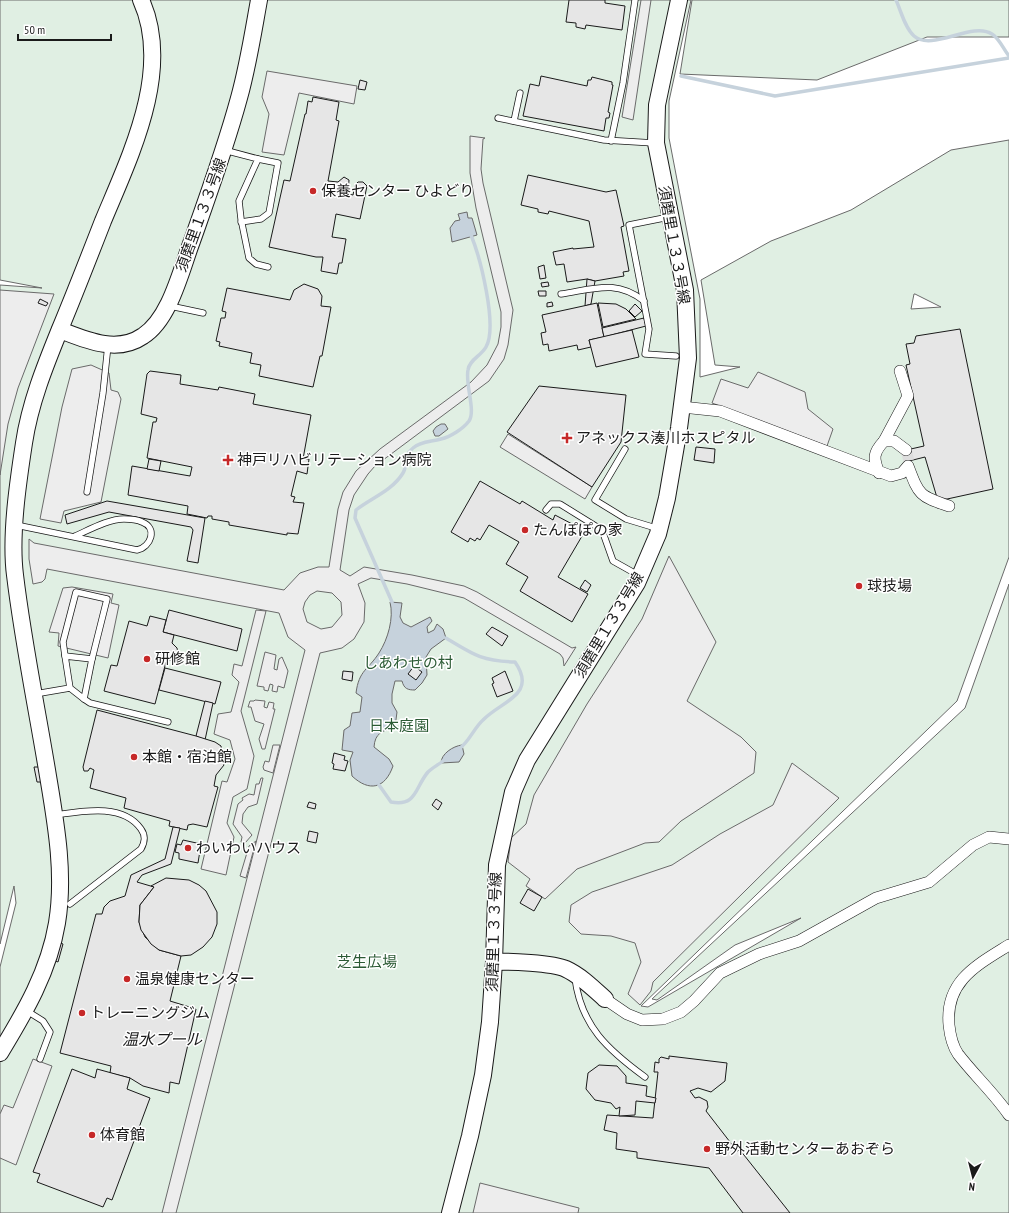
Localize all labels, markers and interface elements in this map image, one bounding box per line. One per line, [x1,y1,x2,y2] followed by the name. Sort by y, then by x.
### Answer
[18,16,111,42] scale bar
[24,22,45,37] text: 50 m
[171,155,230,274] street label: 須磨里１３３号線
[321,181,474,200] place label: 保養センター ひよどり
[655,184,694,306] street label: 須磨里１３３号線
[308,186,318,196] marker: 保養センター ひよどり
[576,428,756,447] place label: アネックス湊川ホスピタル
[561,432,573,444] marker: アネックス湊川ホスピタル
[237,450,432,469] place label: 神戸リハビリテーション病院
[222,454,234,466] marker: 神戸リハビリテーション病院
[533,520,623,539] place label: たんぽぽの家
[520,525,530,535] marker: たんぽぽの家
[570,568,648,681] street label: 須磨里１３３号線
[867,576,912,595] place label: 球技場
[854,581,864,591] marker: 球技場
[155,649,200,668] place label: 研修館
[363,653,453,672] park label: しあわせの村
[142,654,152,664] marker: 研修館
[369,716,429,735] park label: 日本庭園
[142,747,232,766] place label: 本館・宿泊館
[129,752,139,762] marker: 本館・宿泊館
[196,838,301,857] place label: わいわいハウス
[183,843,193,853] marker: わいわいハウス
[482,872,505,992] street label: 須磨里１３３号線
[337,952,397,971] park label: 芝生広場
[135,969,255,988] place label: 温泉健康センター
[122,974,132,984] marker: 温泉健康センター
[90,1003,210,1022] place label: トレーニングジム
[77,1008,87,1018] marker: トレーニングジム
[122,1029,203,1049] water label: 温水プール
[100,1125,145,1144] place label: 体育館
[87,1130,97,1140] marker: 体育館
[715,1139,895,1158] place label: 野外活動センターあおぞら
[702,1144,712,1154] marker: 野外活動センターあおぞら
[953,1157,993,1197] north arrow
[968,1180,976,1194] text: N

